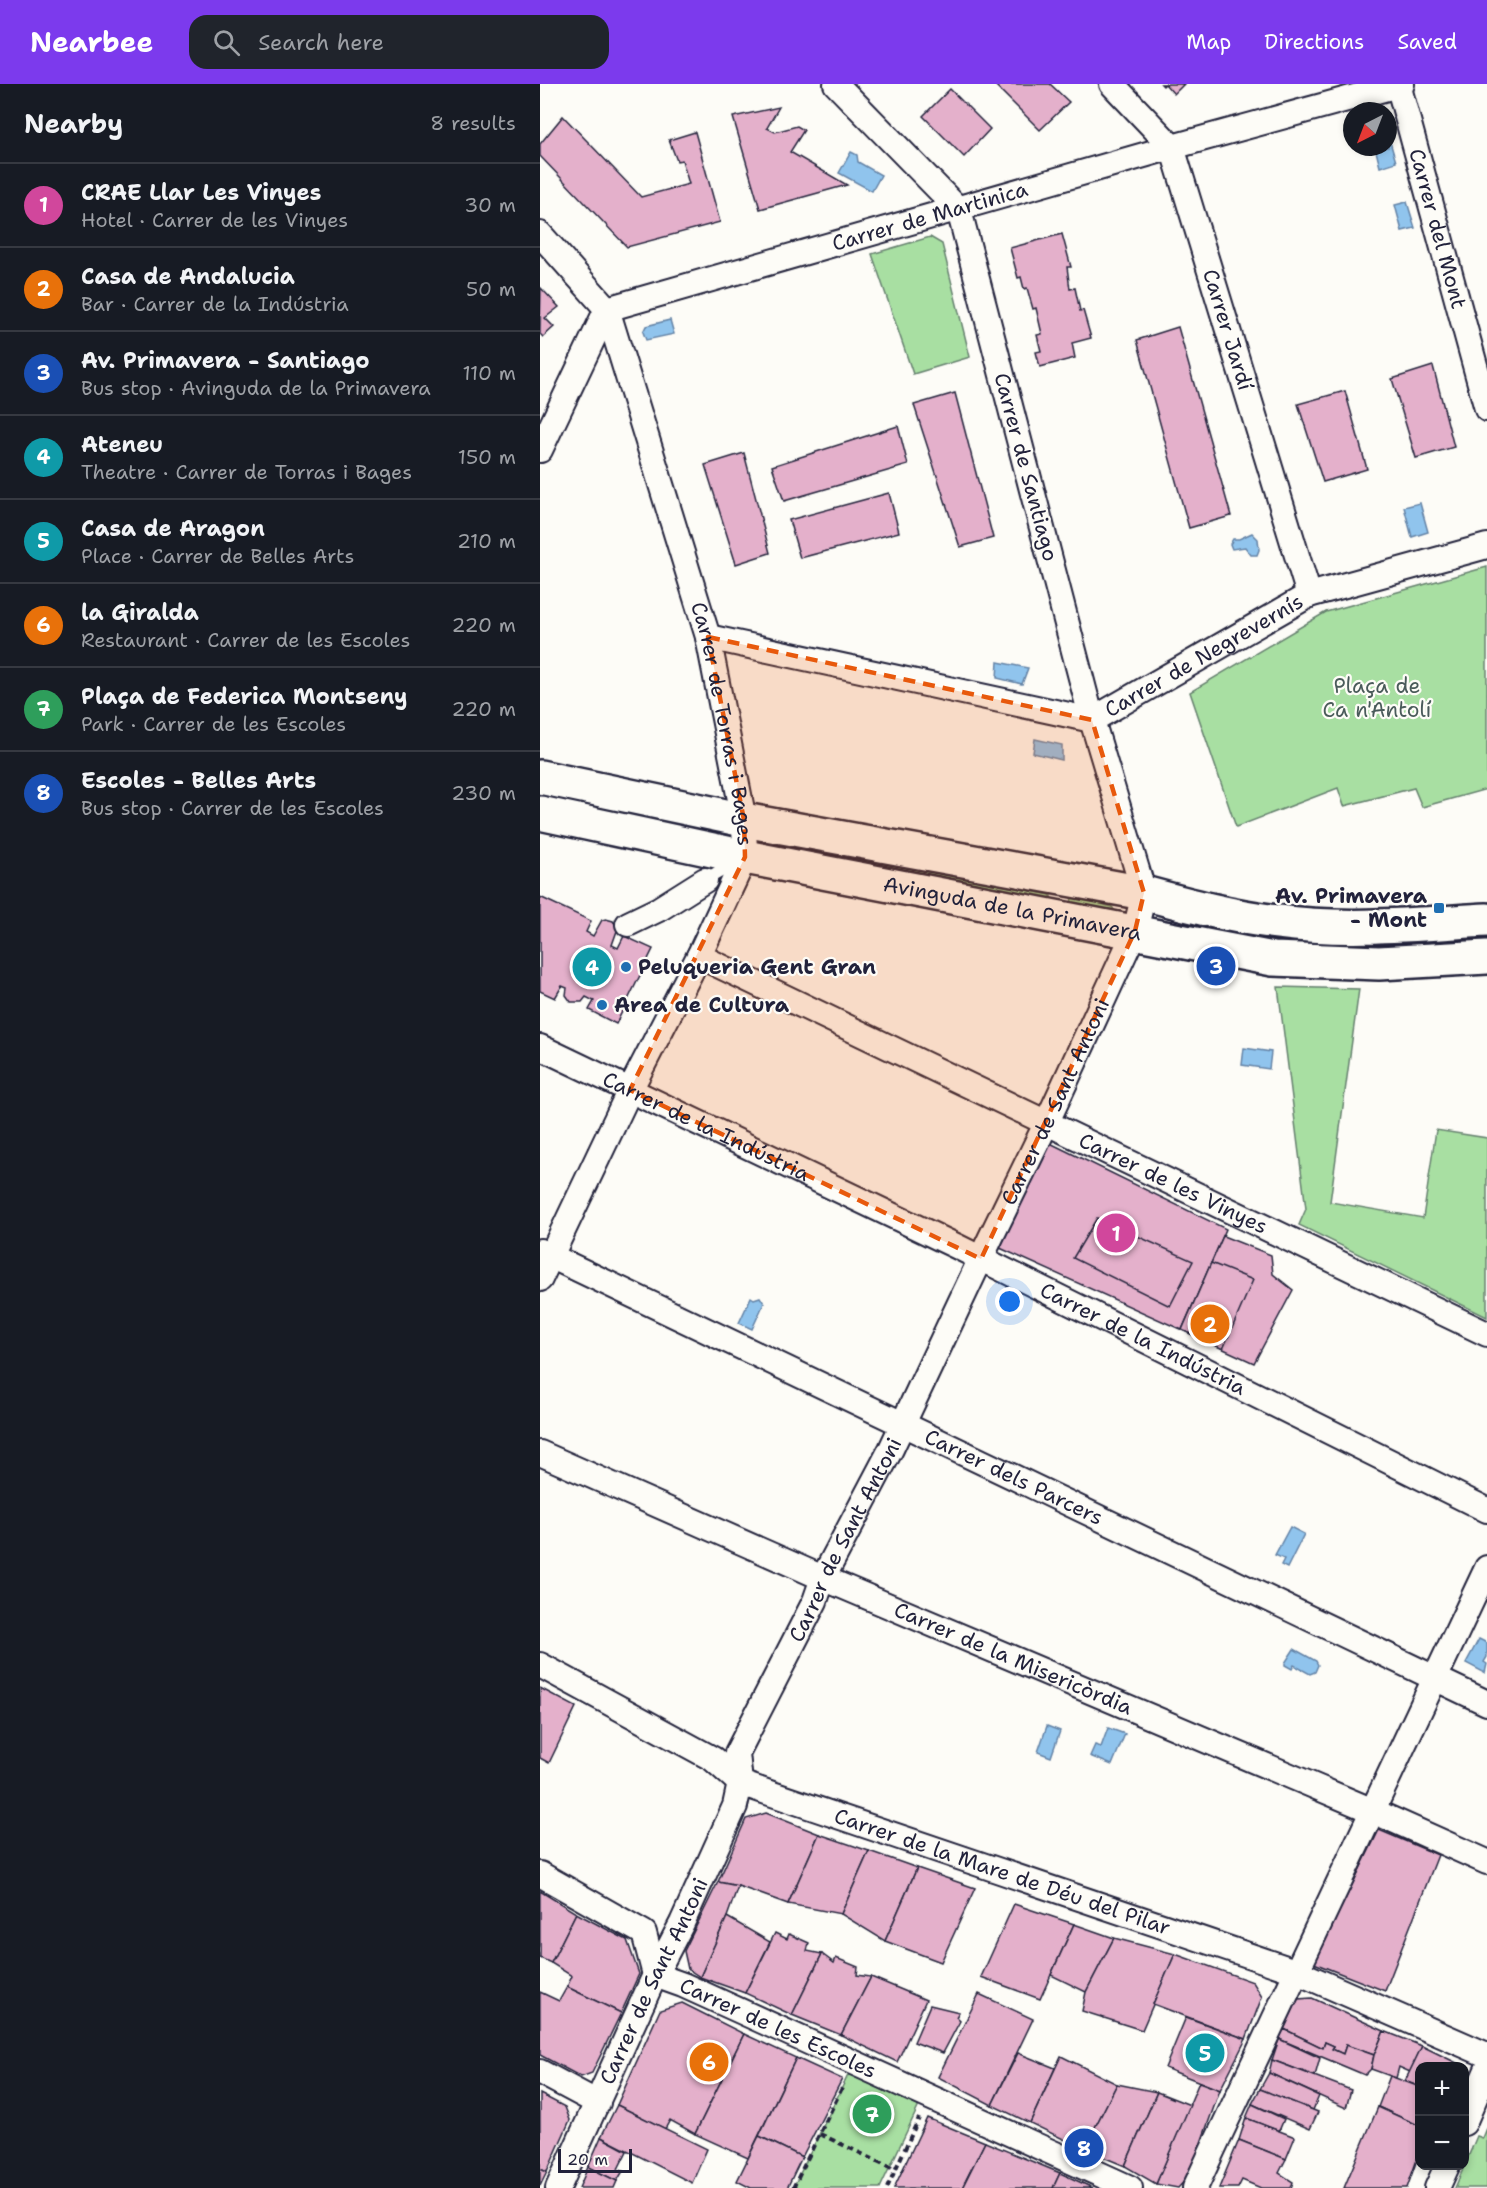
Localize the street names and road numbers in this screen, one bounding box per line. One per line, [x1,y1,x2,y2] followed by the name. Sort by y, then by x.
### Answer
[1402,145,1473,312] street label: Carrer del Mont
[829,175,1031,258] street label: Carrer de Martinica
[1196,266,1260,394] street label: Carrer Jardí
[987,370,1065,564] street label: Carrer de Santiago
[1100,587,1308,724] street label: Carrer de Negrevernís
[684,598,759,846] street label: Carrer de Torras i Bages
[881,870,1144,947] street label: Avinguda de la Primavera
[995,994,1116,1210] street label: Carrer de Sant Antoni
[598,1065,814,1188] street label: Carrer de la Indústria
[1074,1126,1272,1241] street label: Carrer de les Vinyes
[1035,1276,1251,1402] street label: Carrer de la Indústria
[920,1423,1108,1532] street label: Carrer dels Parcers
[782,1433,908,1647] street label: Carrer de Sant Antoni
[890,1596,1137,1721] street label: Carrer de la Misericòrdia
[831,1802,1174,1942] street label: Carrer de la Mare de Déu del Pilar
[593,1873,715,2089] street label: Carrer de Sant Antoni
[675,1971,881,2085] street label: Carrer de les Escoles

